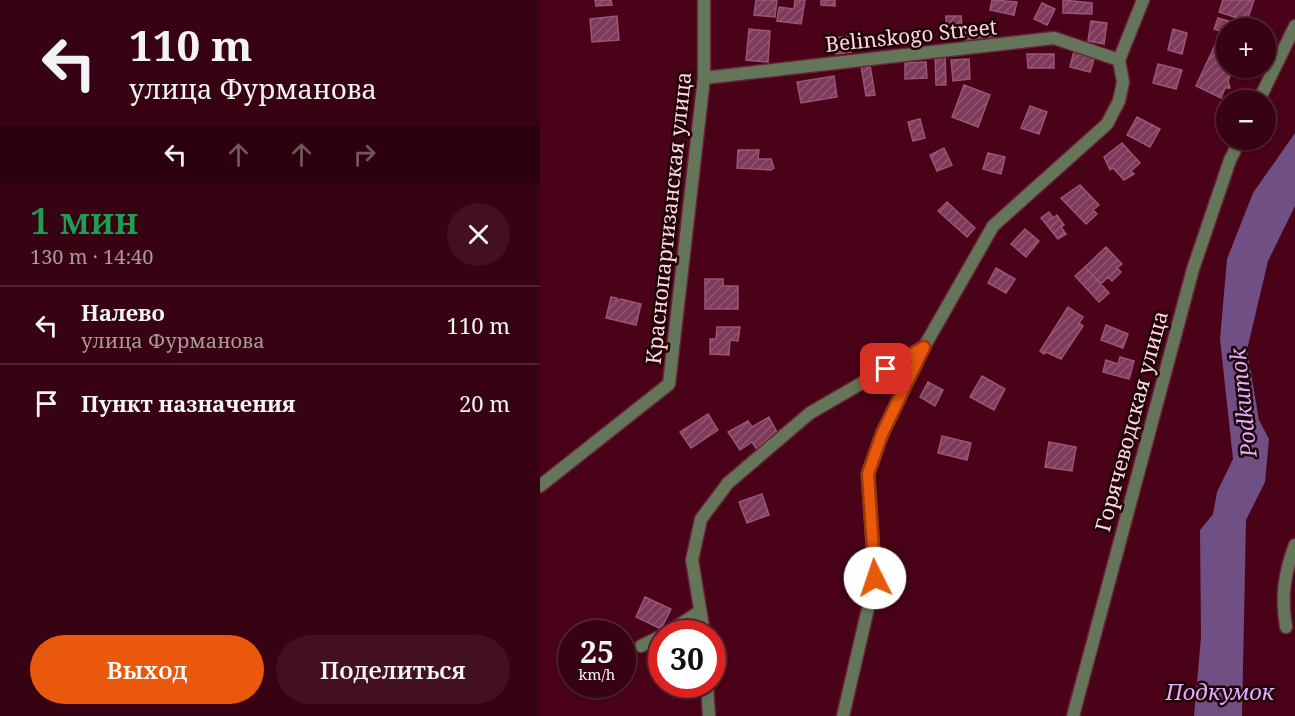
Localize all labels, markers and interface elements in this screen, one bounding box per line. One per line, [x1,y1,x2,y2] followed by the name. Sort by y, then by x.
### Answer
[824,12,998,58] street label: Belinskogo Street
[129,16,253,73] text: 110 m
[1216,18,1276,150] map controls
[1216,18,1276,78] button: +
[30,24,108,102] icon: left
[129,70,377,107] text: улица Фурманова
[639,70,697,366] street label: Краснопартизанская улица
[1216,90,1276,150] button: −
[159,138,192,171] icon: left
[222,138,255,171] icon: ahead
[285,138,318,171] icon: ahead
[348,138,381,171] icon: right
[30,196,139,245] text: 1 мин
[447,203,510,266] button: close
[30,243,153,270] text: 130 m · 14:40
[81,297,165,327] text: Налево
[1088,307,1174,535] street label: Горячеводская улица
[30,309,63,342] icon: left
[447,310,510,340] text: 110 m
[81,327,265,354] text: улица Фурманова
[860,343,911,394] pin
[1221,345,1263,460] water label: Podkumok
[869,352,902,385] icon: arrive
[30,387,63,420] icon: arrive
[81,388,295,418] text: Пункт назначения
[459,388,510,418] text: 20 m
[843,546,907,610] position arrow
[648,620,726,698] speed limit sign: 30
[580,631,614,672] text: 25
[30,635,264,704] button: Выход
[276,635,510,704] button: Поделиться
[579,664,615,684] text: km/h
[1164,676,1275,706] water label: Подкумок

